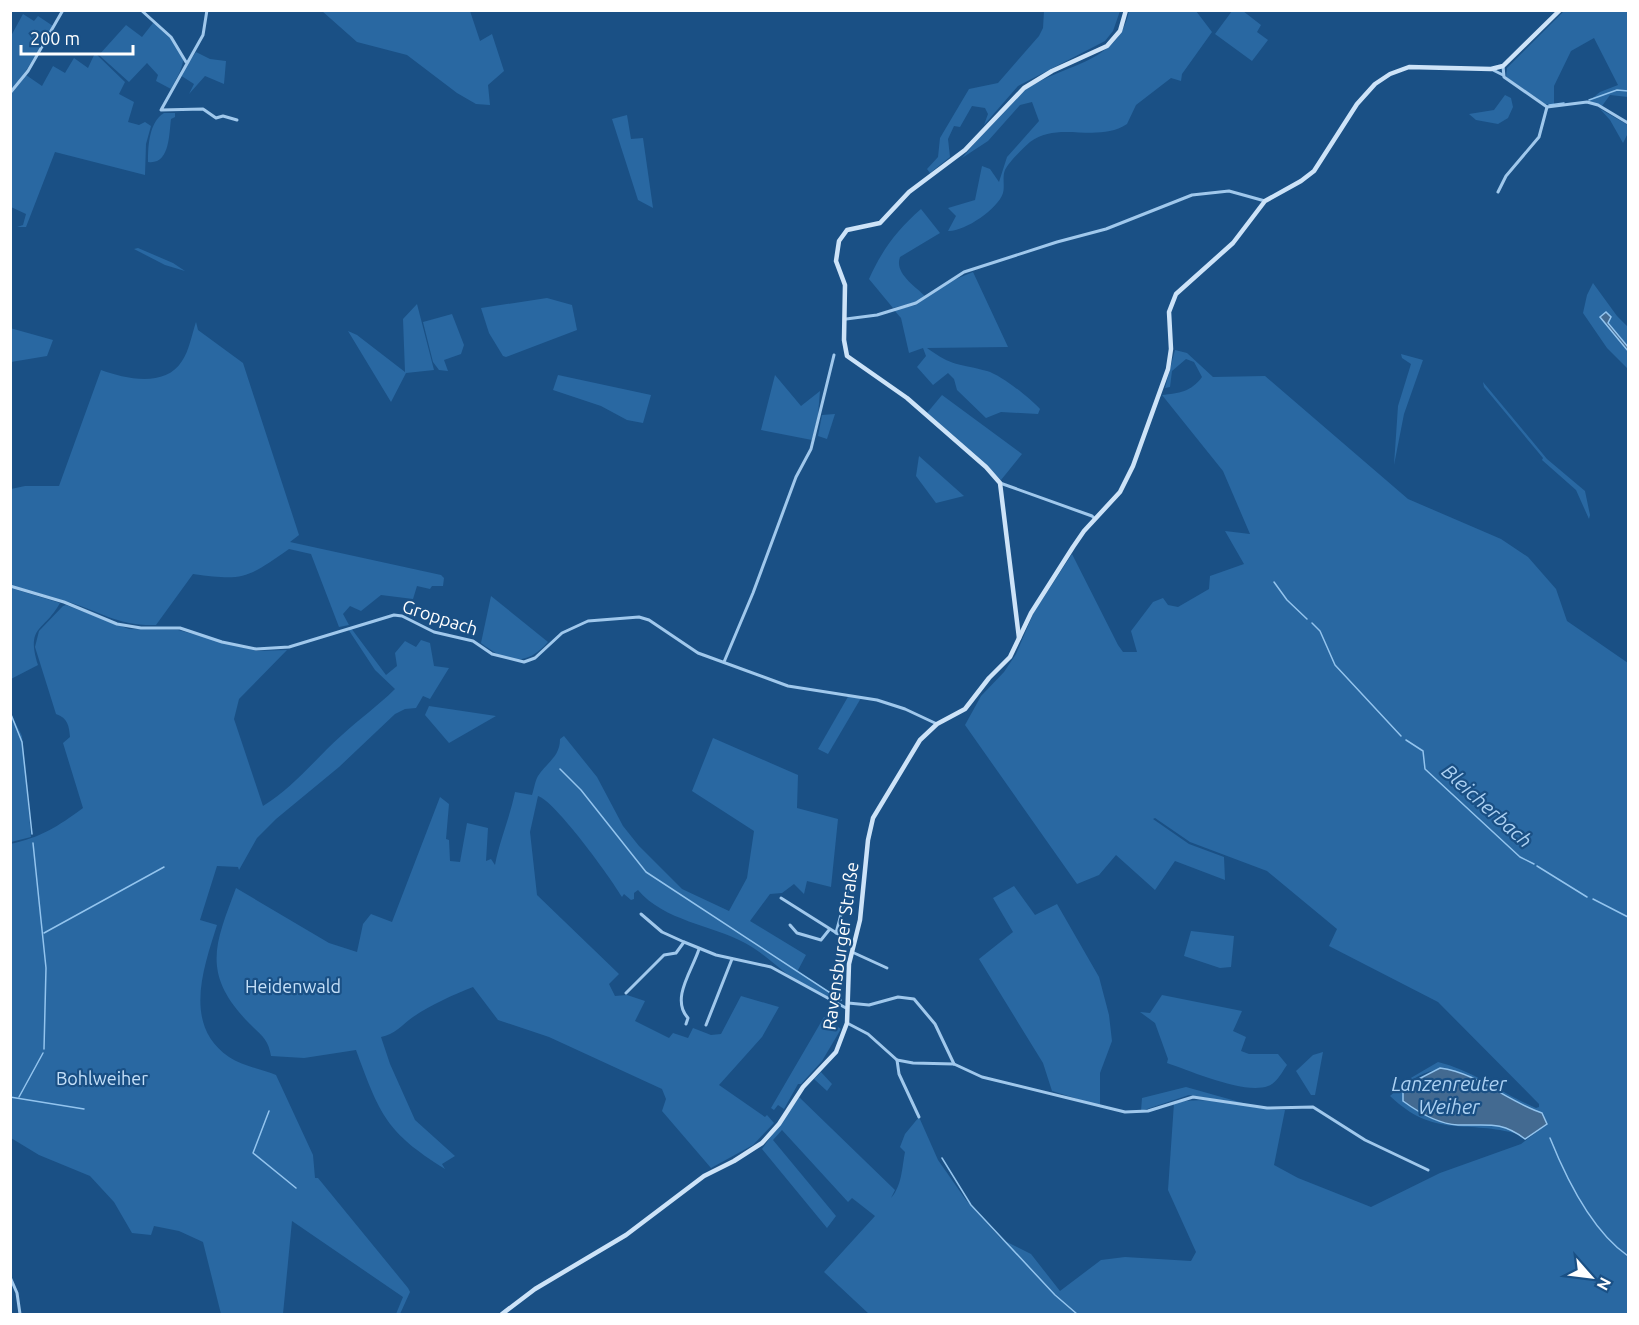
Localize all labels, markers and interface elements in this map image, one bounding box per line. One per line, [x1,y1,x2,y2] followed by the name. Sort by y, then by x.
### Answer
[21,18,134,56] scale bar
[30,28,80,48] text: 200 m
[400,595,481,639] street label: Groppach
[1438,759,1537,852] water label: Bleicherbach
[818,861,862,1031] street label: Ravensburger Straße
[245,976,341,996] park label: Heidenwald
[56,1068,148,1088] park label: Bohlweiher
[1391,1072,1508,1118] water label: Lanzenreuter Weiher
[1561,1247,1621,1307] north arrow
[1593,1275,1615,1294] text: N

